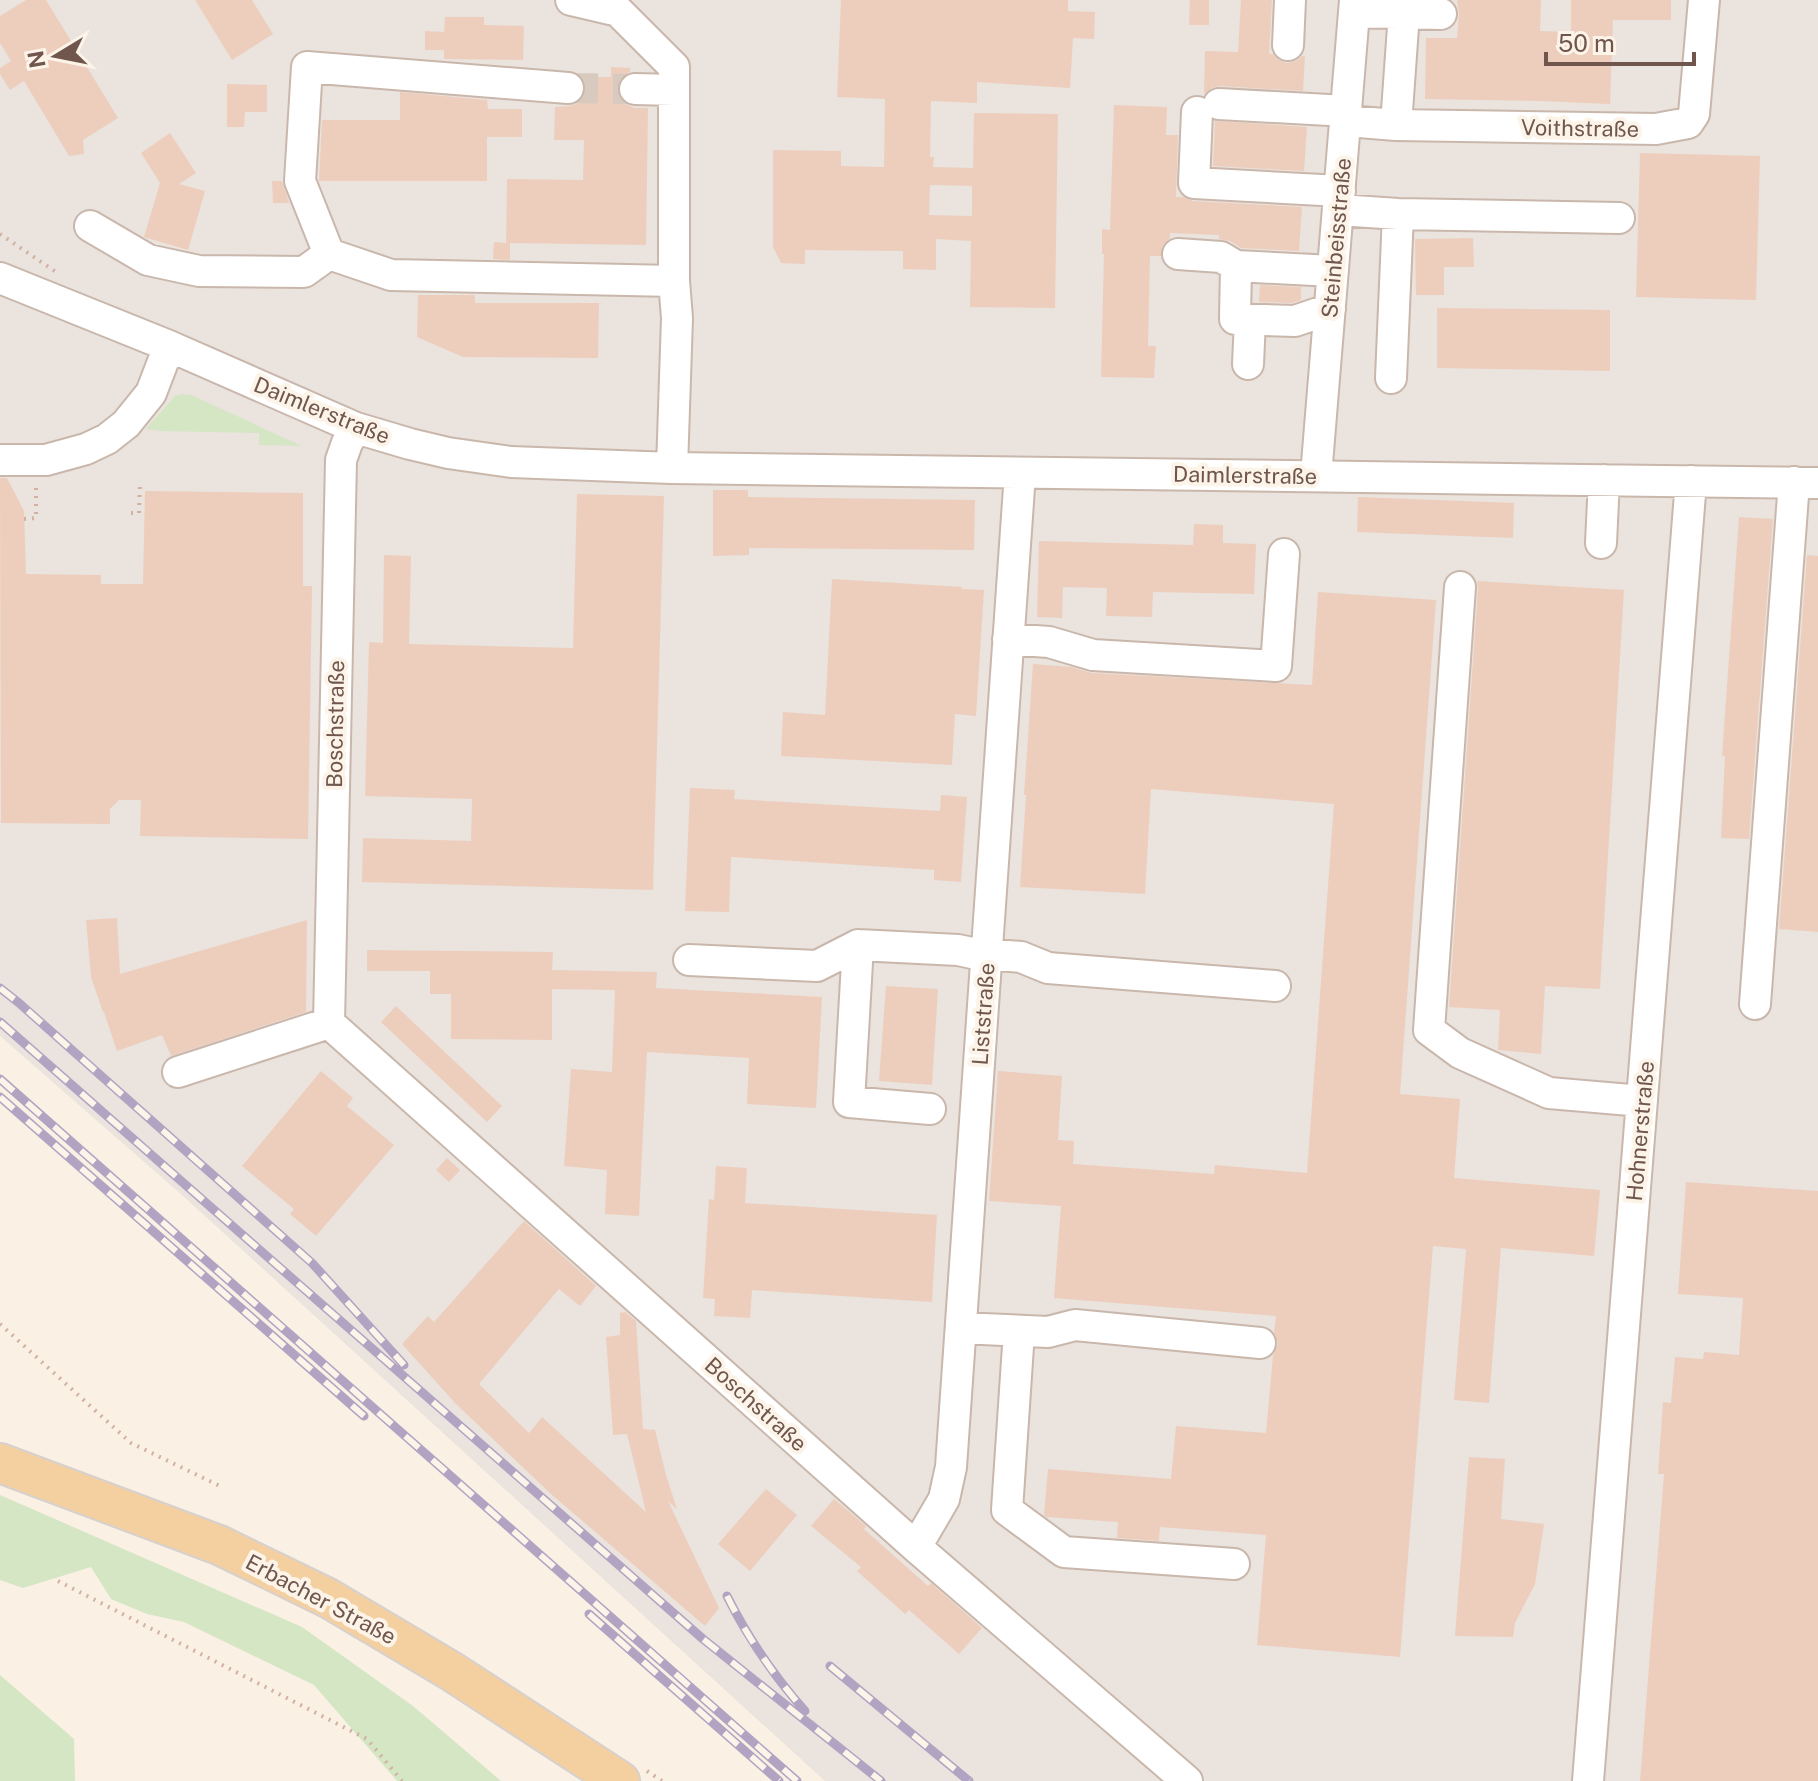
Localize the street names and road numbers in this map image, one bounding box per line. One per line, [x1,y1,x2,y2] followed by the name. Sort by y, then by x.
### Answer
[1521,114,1639,142] street label: Voithstraße
[1316,157,1356,319] street label: Steinbeisstraße
[250,371,394,449] street label: Daimlerstraße
[1173,461,1317,489] street label: Daimlerstraße
[321,660,349,788] street label: Boschstraße
[966,962,1000,1066] street label: Liststraße
[1621,1060,1659,1202] street label: Hohnerstraße
[700,1352,812,1456] street label: Boschstraße
[241,1548,401,1650] street label: Erbacher Straße

